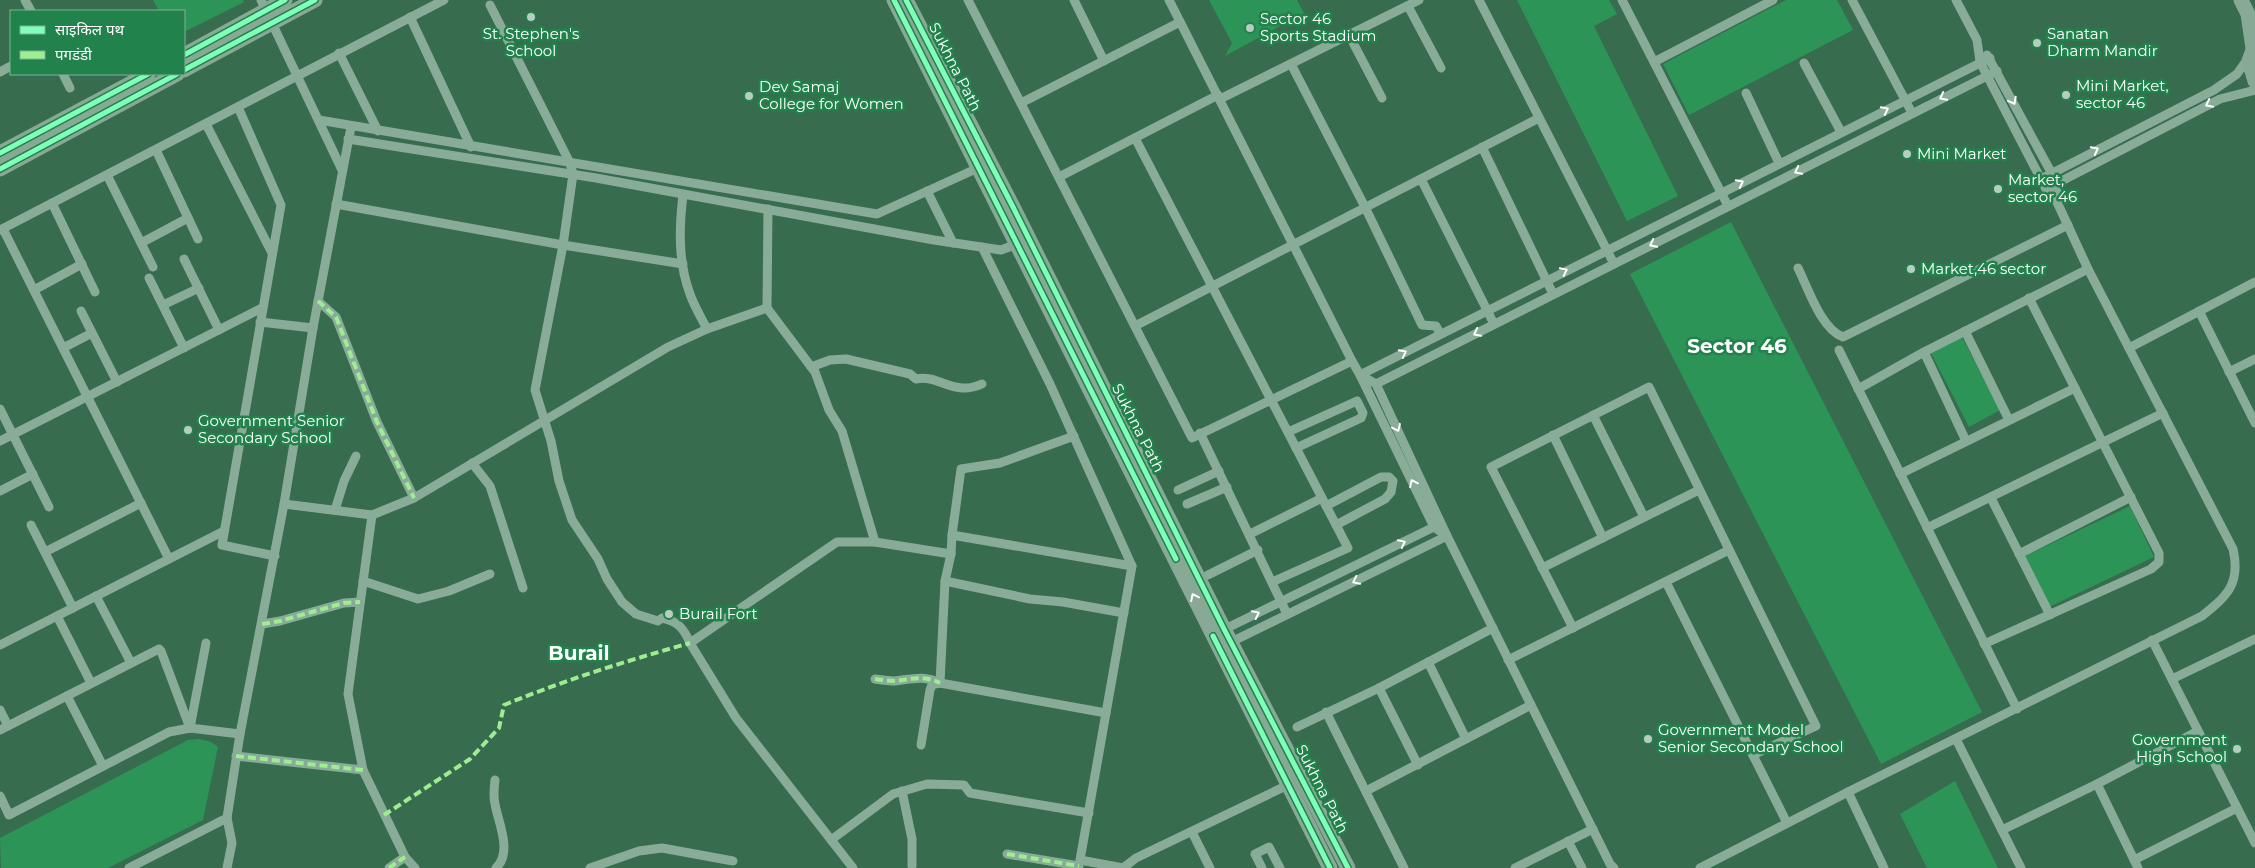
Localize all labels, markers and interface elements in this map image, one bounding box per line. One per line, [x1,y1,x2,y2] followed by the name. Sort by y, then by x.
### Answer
[1260,9,1376,45] place label: Sector 46 Sports Stadium
[10,10,185,75] legend
[525,11,537,23] marker: St. Stephen's School
[925,19,986,114] street label: Sukhna Path
[55,20,124,39] text: साइकिल पथ
[1244,22,1256,34] marker: Sector 46 Sports Stadium
[483,24,579,60] place label: St. Stephen's School
[2047,24,2158,60] place label: Sanatan Dharm Mandir
[2031,37,2043,49] marker: Sanatan Dharm Mandir
[55,45,93,64] text: पगडंडी
[2076,76,2169,112] place label: Mini Market, sector 46
[759,77,904,113] place label: Dev Samaj College for Women
[2060,89,2072,101] marker: Mini Market, sector 46
[743,90,755,102] marker: Dev Samaj College for Women
[1939,91,1948,101] one-way arrow
[2007,95,2017,104] one-way arrow
[2205,98,2214,108] one-way arrow
[1880,106,1889,116] one-way arrow
[1917,144,2006,163] place label: Mini Market
[2089,146,2098,156] one-way arrow
[1901,148,1913,160] marker: Mini Market
[1794,165,1803,175] one-way arrow
[2008,170,2077,206] place label: Market, sector 46
[1735,179,1744,189] one-way arrow
[1992,183,2004,195] marker: Market, sector 46
[1649,238,1658,248] one-way arrow
[1921,259,2046,278] place label: Market,46 sector
[1905,263,1917,275] marker: Market,46 sector
[1559,267,1568,278] one-way arrow
[1473,327,1482,337] one-way arrow
[1687,334,1787,358] district label: Sector 46
[1398,349,1407,359] one-way arrow
[1108,380,1169,475] street label: Sukhna Path
[198,411,345,447] place label: Government Senior Secondary School
[1390,423,1401,432] one-way arrow
[182,424,194,436] marker: Government Senior Secondary School
[1409,479,1419,488] one-way arrow
[1397,538,1406,549] one-way arrow
[1352,575,1361,585] one-way arrow
[1190,593,1200,602] one-way arrow
[679,604,758,623] place label: Burail Fort
[663,608,675,620] marker: Burail Fort
[1251,610,1260,620] one-way arrow
[548,641,610,665] district label: Burail
[1658,720,1844,756] place label: Government Model Senior Secondary School
[2132,730,2227,766] place label: Government High School
[1642,733,1654,745] marker: Government Model Senior Secondary School
[1292,741,1353,836] street label: Sukhna Path
[2231,743,2243,755] marker: Government High School

